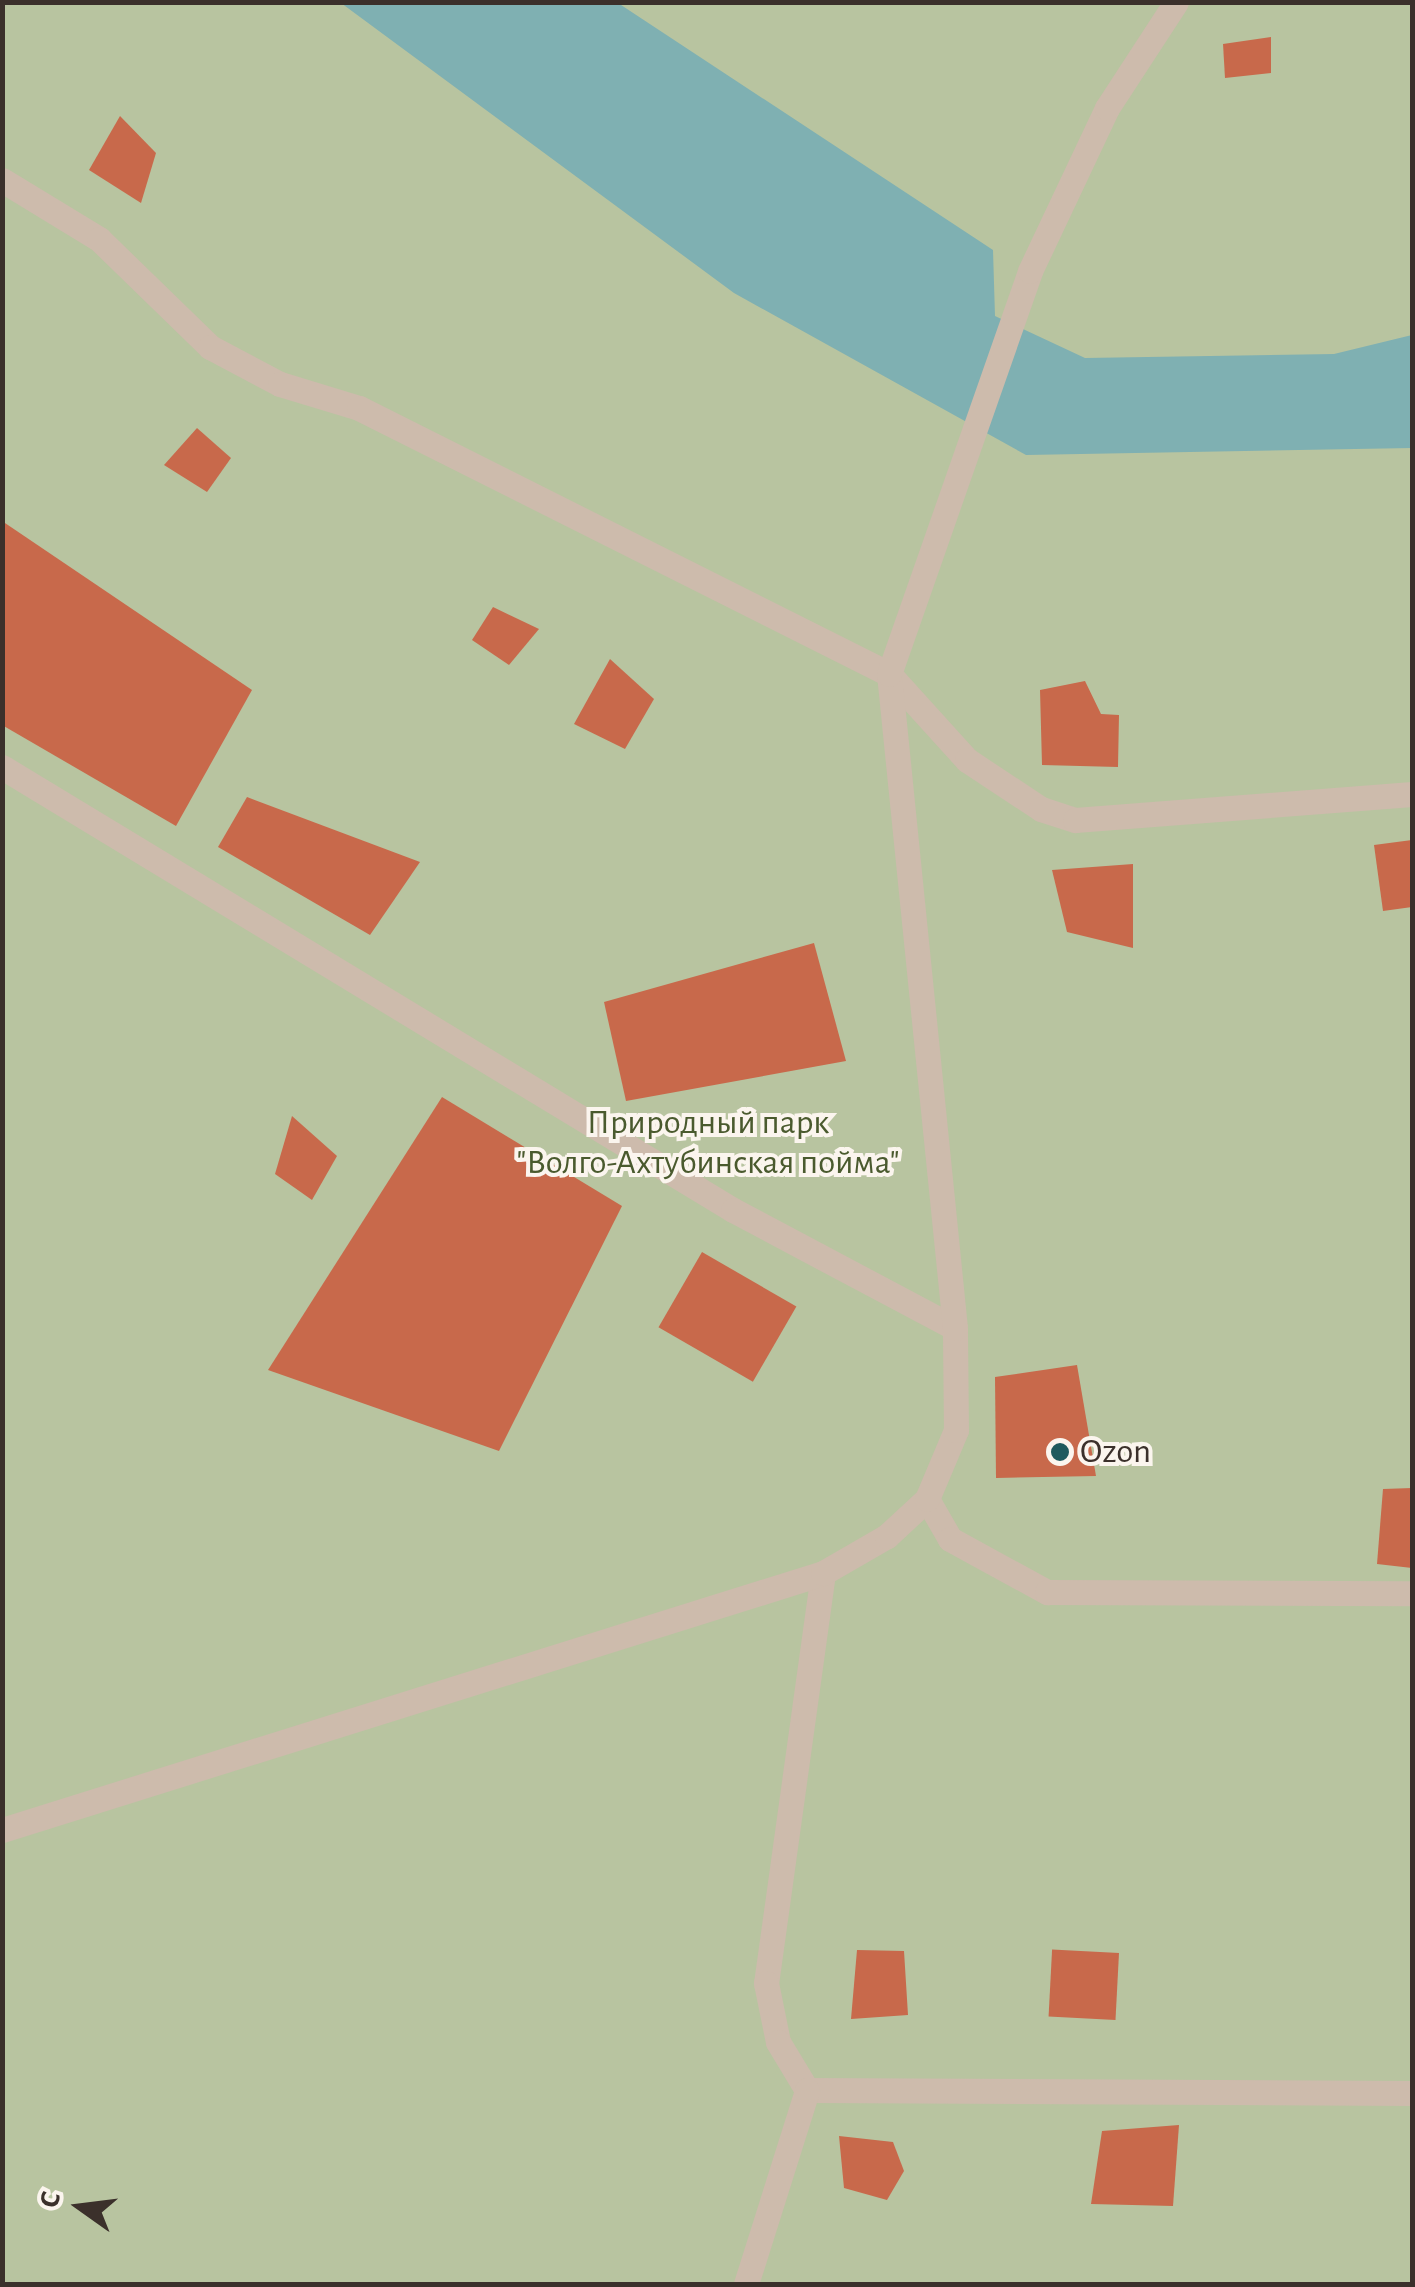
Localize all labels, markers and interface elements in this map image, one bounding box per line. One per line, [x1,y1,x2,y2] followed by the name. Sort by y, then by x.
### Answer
[516,1102,900,1184] park label: Природный парк "Волго-Ахтубинская пойма"
[1080,1431,1151,1473] place label: Ozon
[1049,1441,1071,1463] marker: Ozon
[30,2157,130,2257] north arrow
[35,2189,66,2211] text: С

